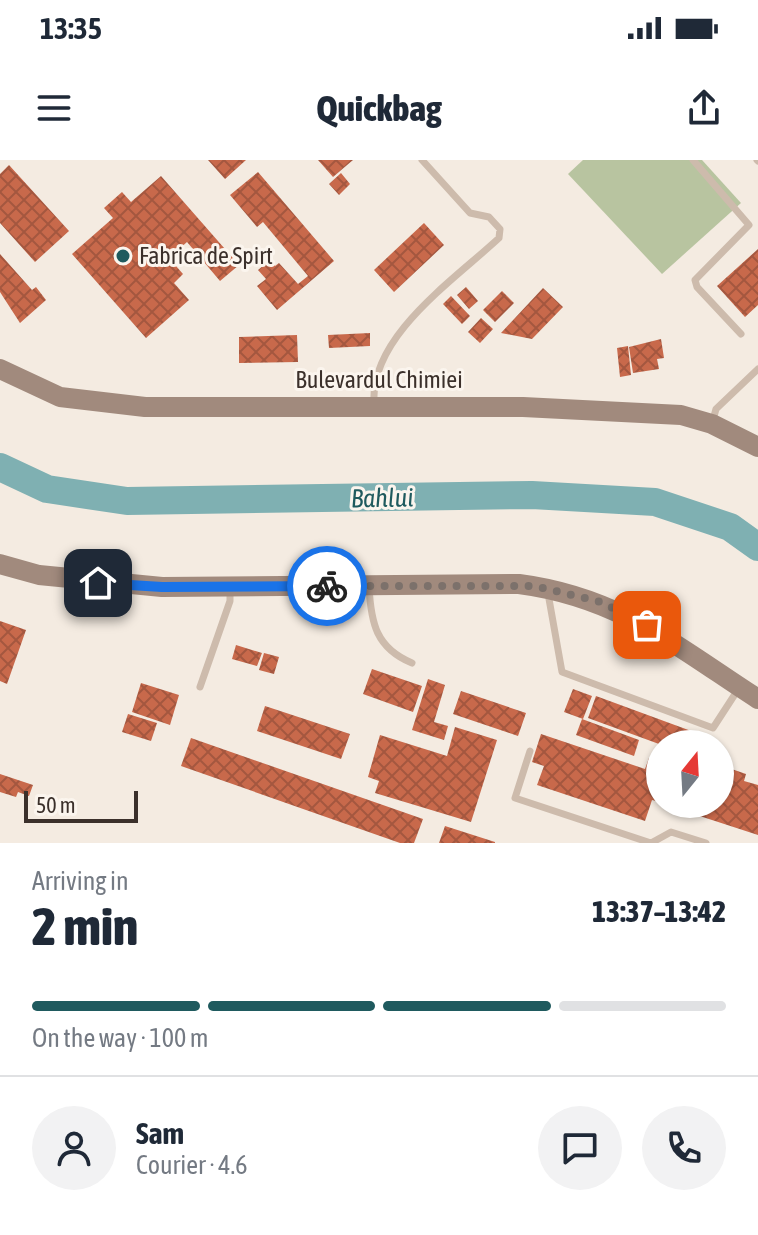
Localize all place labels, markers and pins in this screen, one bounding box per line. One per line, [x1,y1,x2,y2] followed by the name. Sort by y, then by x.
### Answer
[139,242,273,269] place label: Fabrica de Spirt
[114,247,132,265] marker: Fabrica de Spirt
[64,549,132,617] pin
[613,591,681,659] pin

